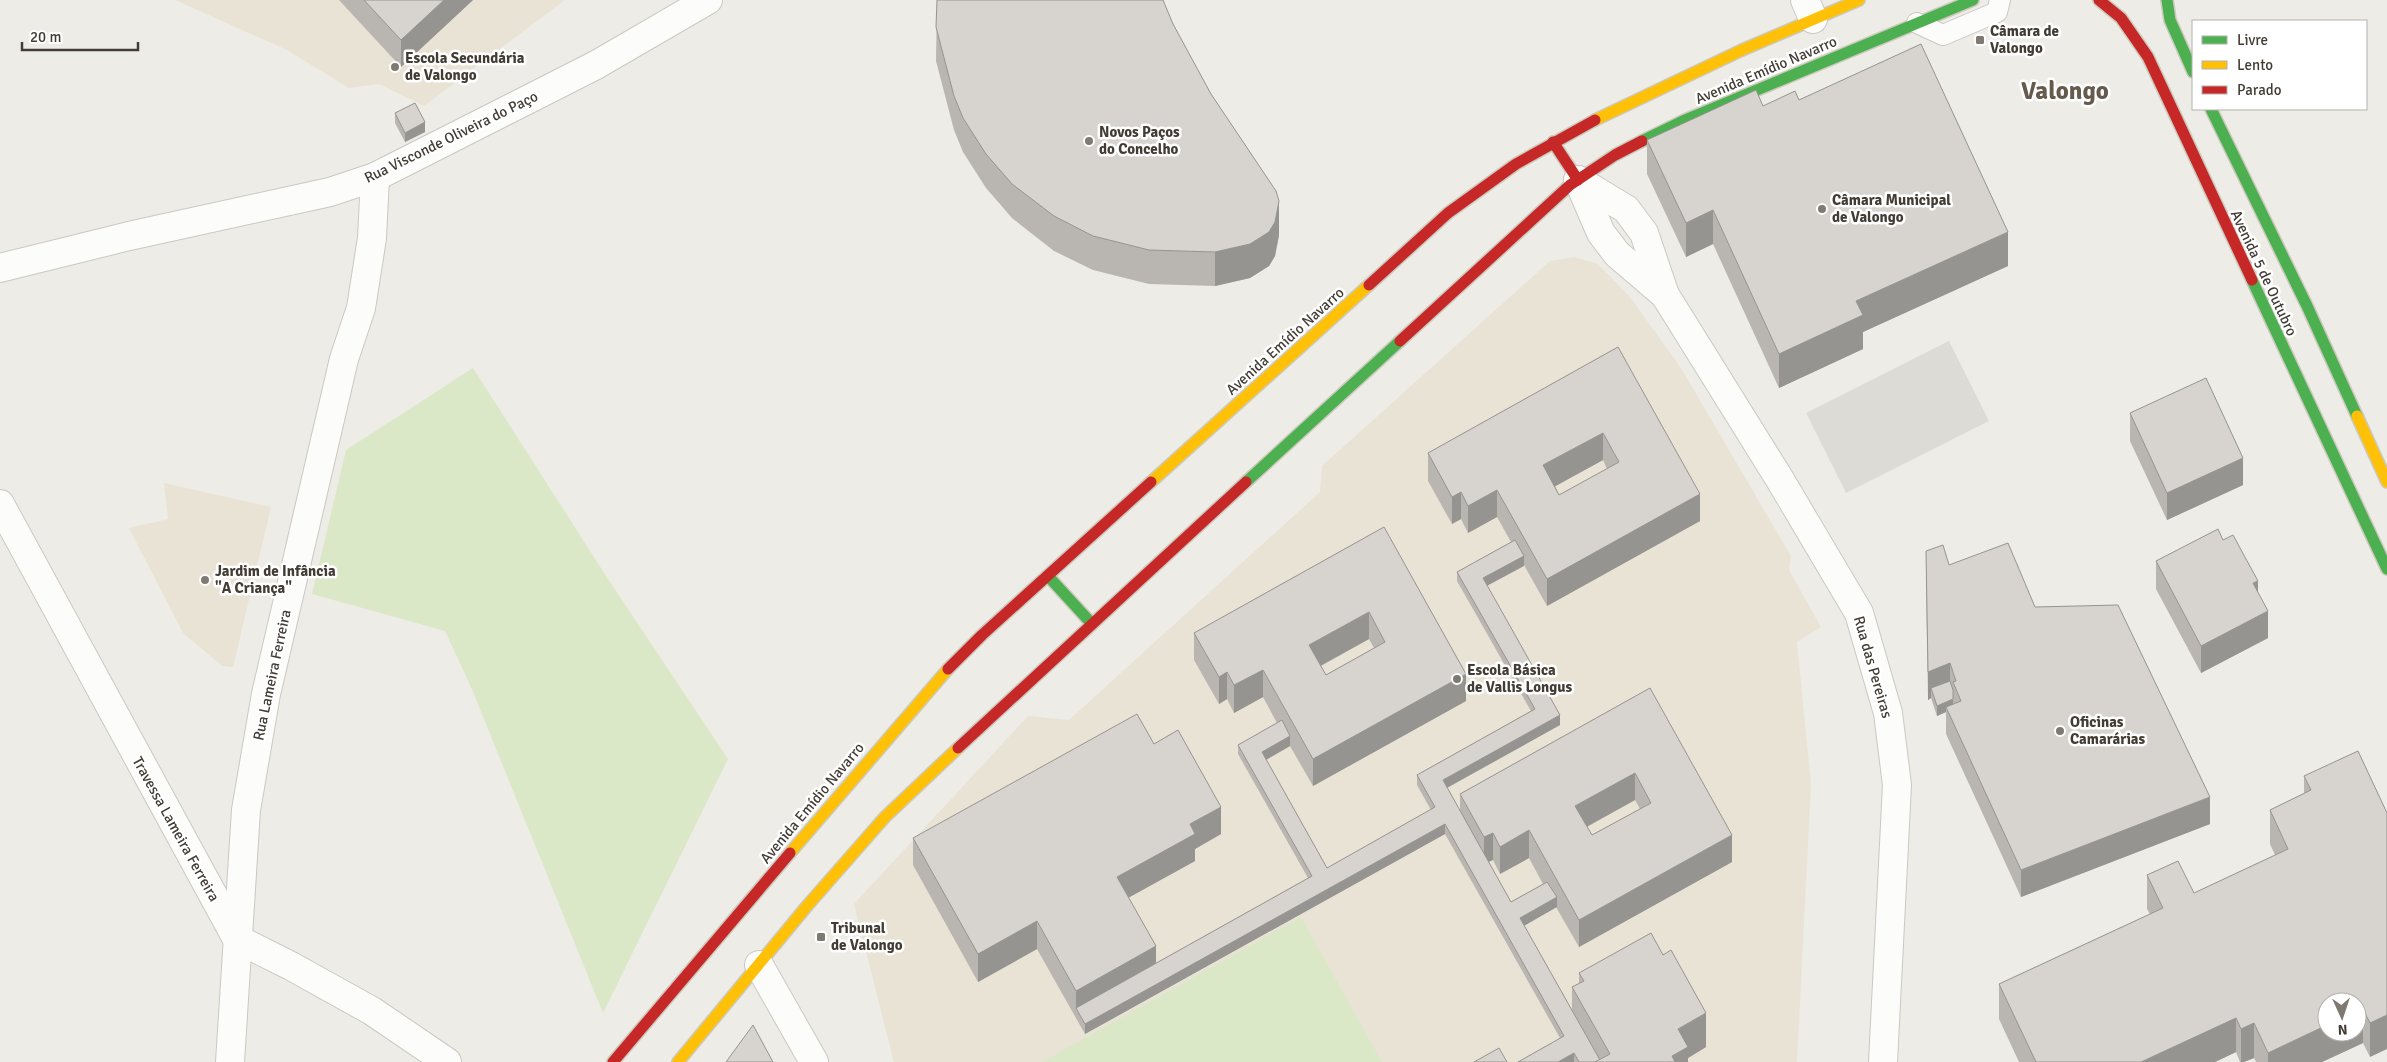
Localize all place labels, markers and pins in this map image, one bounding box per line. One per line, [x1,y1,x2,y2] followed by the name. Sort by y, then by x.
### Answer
[1990,22,2059,57] place label: Câmara de Valongo
[1974,34,1986,46] marker: Câmara de Valongo
[405,49,525,84] place label: Escola Secundária de Valongo
[389,61,401,73] marker: Escola Secundária de Valongo
[1099,123,1180,158] place label: Novos Paços do Concelho
[1083,135,1095,147] marker: Novos Paços do Concelho
[1832,191,1951,226] place label: Câmara Municipal de Valongo
[1816,203,1828,215] marker: Câmara Municipal de Valongo
[215,562,336,597] place label: Jardim de Infância "A Criança"
[199,574,211,586] marker: Jardim de Infância "A Criança"
[1467,661,1573,696] place label: Escola Básica de Vallis Longus
[1451,673,1463,685] marker: Escola Básica de Vallis Longus
[2070,713,2146,748] place label: Oficinas Camarárias
[2054,725,2066,737] marker: Oficinas Camarárias
[831,919,903,954] place label: Tribunal de Valongo
[815,931,827,943] marker: Tribunal de Valongo

